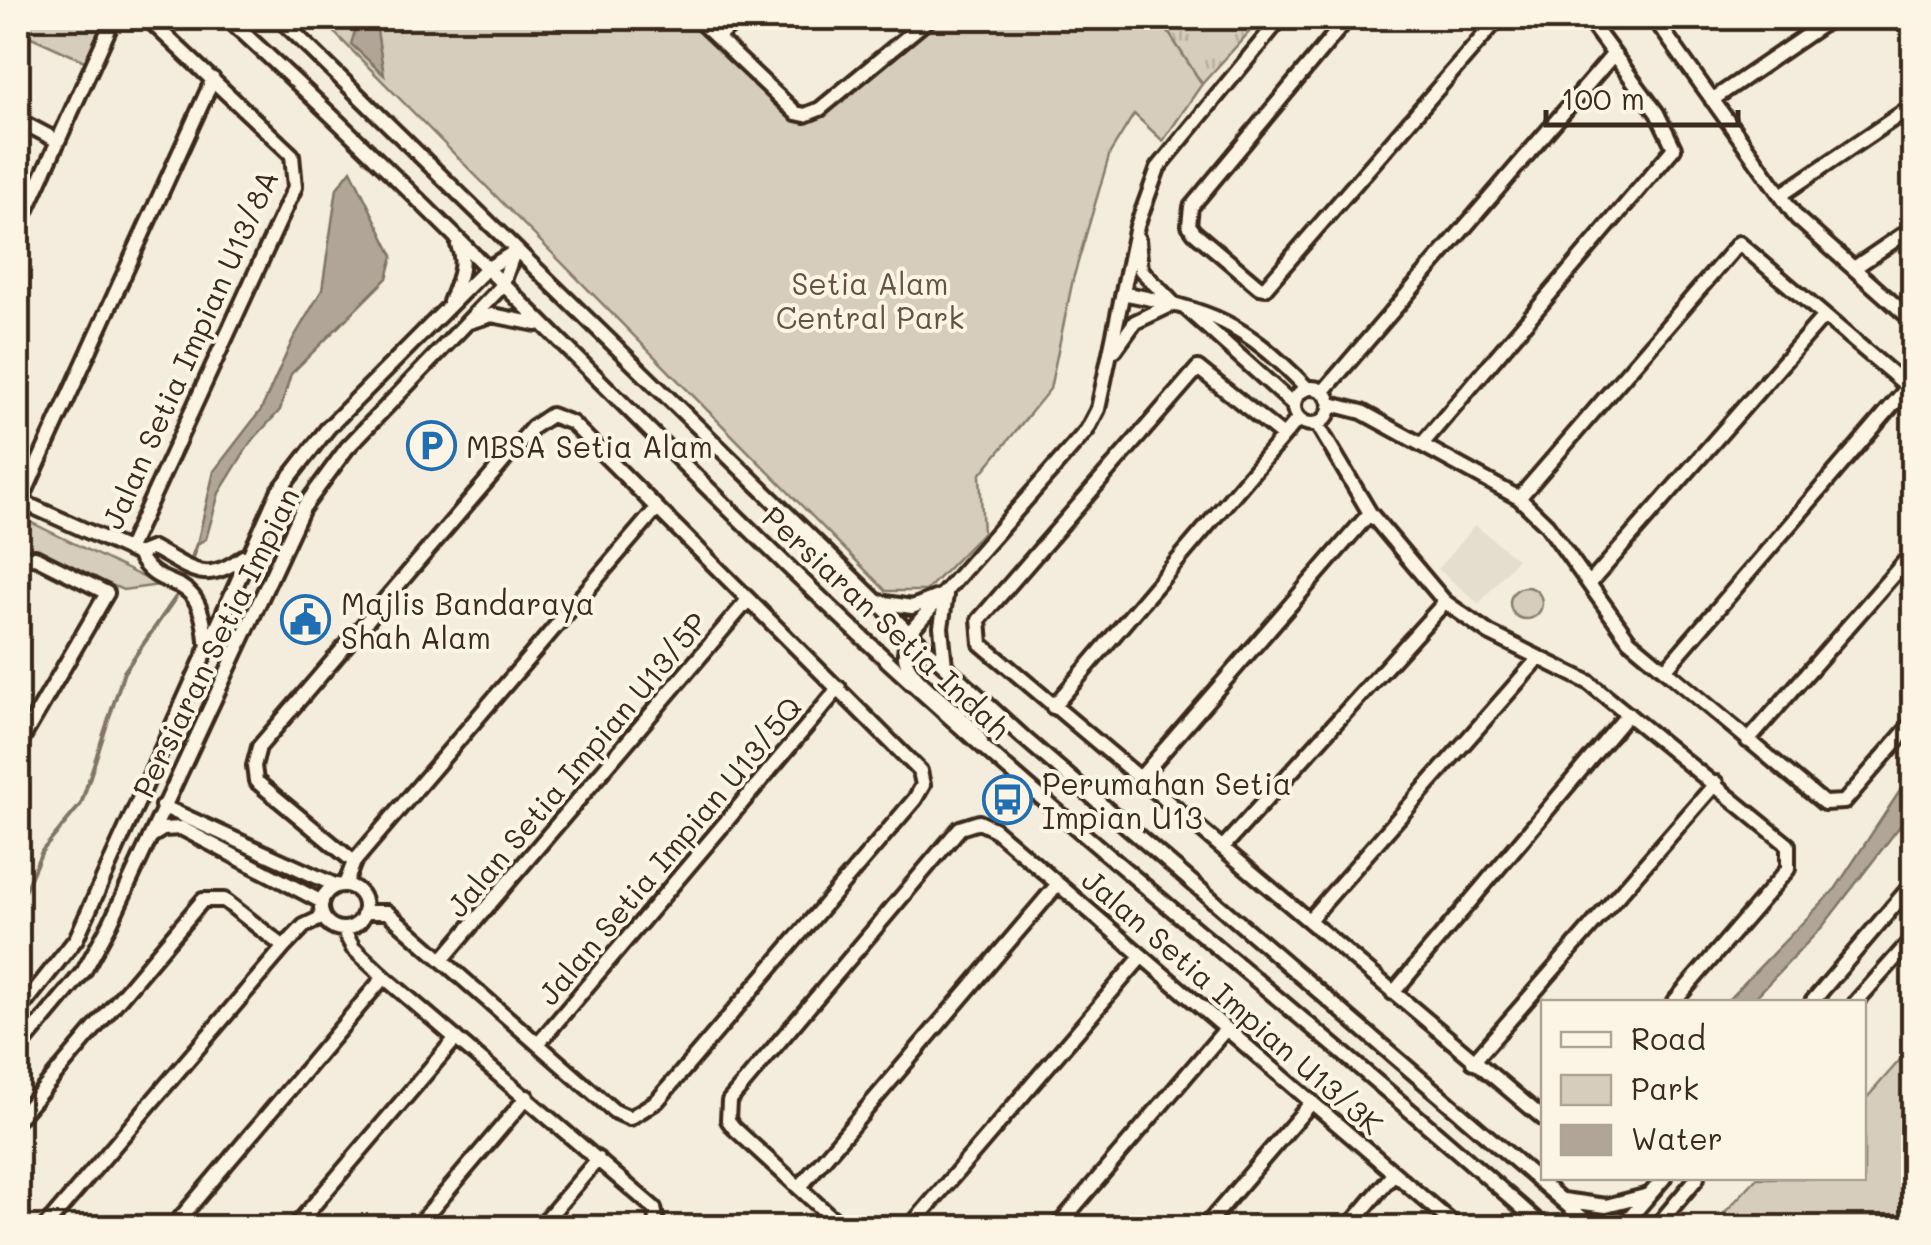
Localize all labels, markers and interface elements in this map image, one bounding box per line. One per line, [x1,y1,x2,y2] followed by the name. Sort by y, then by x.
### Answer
[1546,65,1738,127] scale bar
[1561,78,1645,118] text: 100 m
[92,163,286,535] street label: Jalan Setia Impian U13/8A
[776,263,964,337] park label: Setia Alam Central Park
[405,420,457,472] parking icon: MBSA Setia Alam
[466,426,713,466] place label: MBSA Setia Alam
[122,480,308,804] street label: Persiaran Setia Impian
[755,497,1019,747] street label: Persiaran Setia Indah
[341,583,594,657] place label: Majlis Bandaraya Shah Alam
[280,594,332,646] public building icon: Majlis Bandaraya Shah Alam
[437,603,715,925] street label: Jalan Setia Impian U13/5P
[528,687,810,1013] street label: Jalan Setia Impian U13/5Q
[1042,763,1291,837] place label: Perumahan Setia Impian U13
[981,774,1033,826] bus stop icon: Perumahan Setia Impian U13
[1074,859,1392,1143] street label: Jalan Setia Impian U13/3K
[1541,1000,1866,1180] legend
[1631,1018,1706,1058] text: Road
[1631,1068,1699,1108] text: Park
[1631,1118,1723,1158] text: Water

